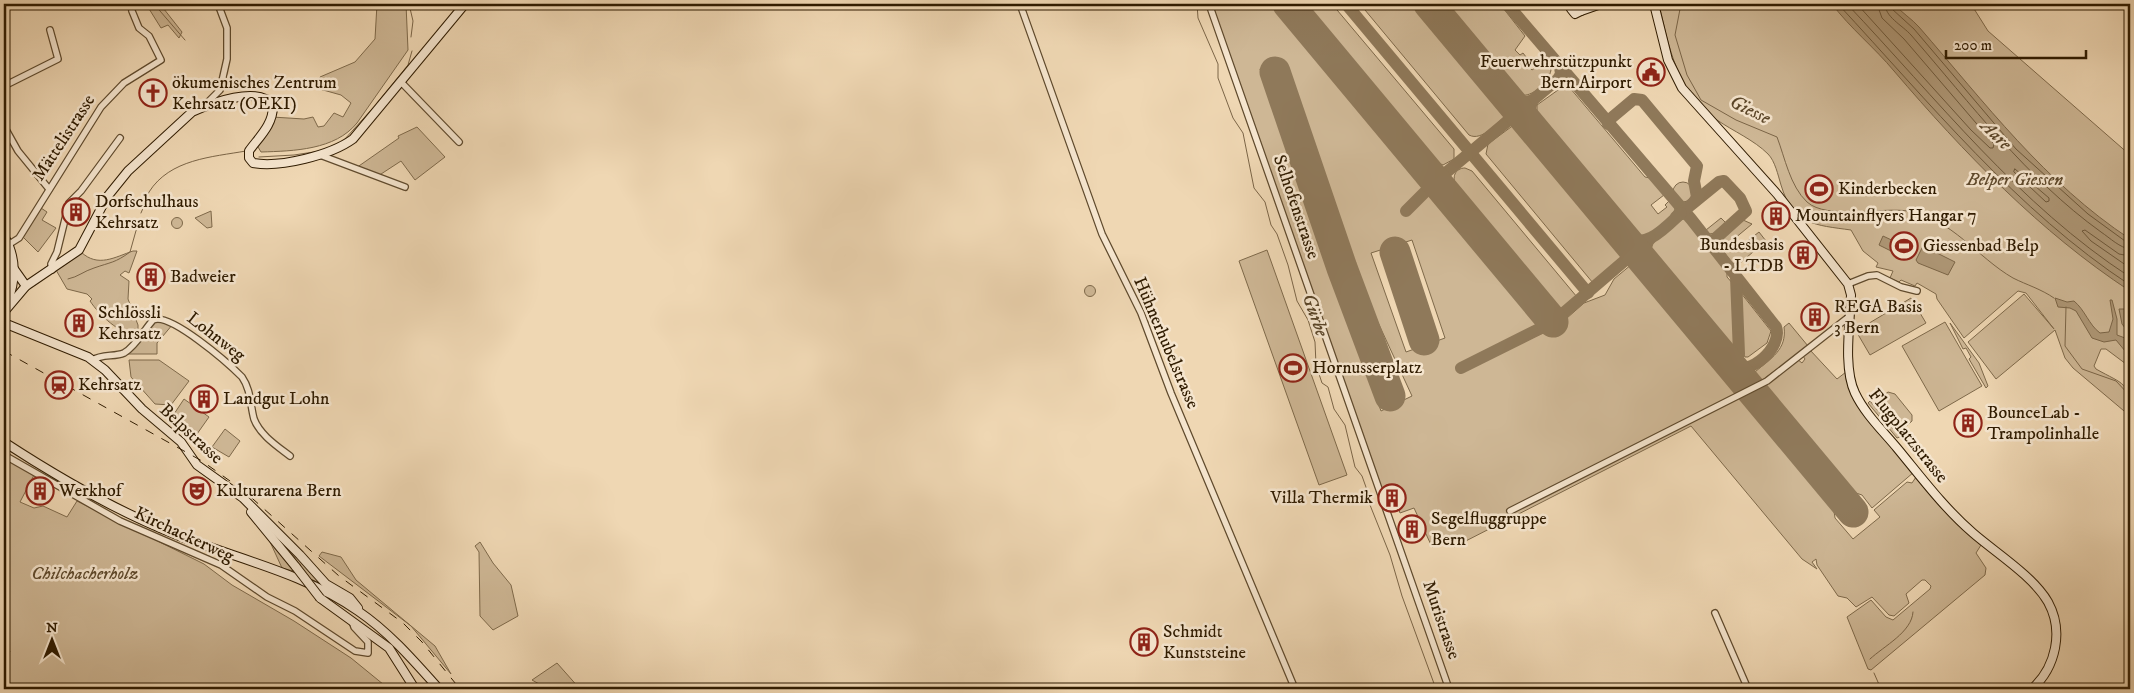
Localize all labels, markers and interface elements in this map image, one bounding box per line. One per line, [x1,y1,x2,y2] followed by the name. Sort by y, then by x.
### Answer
[1946,28,2086,60] scale bar
[1954,36,1992,55] text: 200 m
[1480,51,1632,94] place label: Feuerwehrstützpunkt Bern Airport
[1636,57,1666,87] public building icon: Feuerwehrstützpunkt Bern Airport
[172,72,337,115] place label: ökumenisches Zentrum Kehrsatz (OEKI)
[138,78,168,108] church icon: ökumenisches Zentrum Kehrsatz (OEKI)
[1726,90,1775,130] water label: Giesse
[28,91,100,185] street label: Mättelistrasse
[1974,114,2017,155] water label: Aare
[1268,152,1324,262] street label: Selhofenstrasse
[1966,169,2063,191] park label: Belper Giessen
[1804,174,1834,204] sports icon: Kinderbecken
[1838,178,1938,200] place label: Kinderbecken
[95,191,199,234] place label: Dorfschulhaus Kehrsatz
[61,197,91,227] building icon: Dorfschulhaus Kehrsatz
[1761,201,1791,231] building icon: Mountainflyers Hangar 7
[1795,205,1977,227] place label: Mountainflyers Hangar 7
[1889,231,1919,261] sports icon: Giessenbad Belp
[1699,234,1784,277] place label: Bundesbasis - LTDB
[1923,235,2039,257] place label: Giessenbad Belp
[1788,240,1818,270] building icon: Bundesbasis - LTDB
[136,262,166,292] building icon: Badweier
[170,266,236,288] place label: Badweier
[1128,274,1204,412] street label: Hühnerhubelstrasse
[1297,290,1333,340] water label: Gürbe
[1834,296,1922,339] place label: REGA Basis 3 Bern
[98,302,161,345] place label: Schlössli Kehrsatz
[1800,302,1830,332] building icon: REGA Basis 3 Bern
[182,307,250,367] street label: Lohnweg
[64,308,94,338] building icon: Schlössli Kehrsatz
[1278,353,1308,383] sports icon: Hornusserplatz
[1312,357,1422,379] place label: Hornusserplatz
[44,370,74,400] station icon: Kehrsatz
[78,374,141,396] place label: Kehrsatz
[189,384,219,414] building icon: Landgut Lohn
[1863,384,1953,488] street label: Flugplatzstrasse
[223,388,330,410] place label: Landgut Lohn
[155,399,227,469] street label: Belpstrasse
[1987,402,2099,445] place label: BounceLab - Trampolinhalle
[1953,408,1983,438] building icon: BounceLab - Trampolinhalle
[25,476,55,506] building icon: Werkhof
[182,476,212,506] theatre icon: Kulturarena Bern
[58,480,125,502] place label: Werkhof
[216,480,342,502] place label: Kulturarena Bern
[1377,483,1407,513] building icon: Villa Thermik
[1270,487,1373,509] place label: Villa Thermik
[131,502,237,568] street label: Kirchackerweg
[1431,508,1547,551] place label: Segelfluggruppe Bern
[1397,514,1427,544] building icon: Segelfluggruppe Bern
[31,563,139,585] park label: Chilchacherholz
[1417,578,1465,662] street label: Muristrasse
[28,616,78,666] north arrow
[46,619,58,637] text: N
[1163,621,1246,664] place label: Schmidt Kunststeine
[1129,627,1159,657] building icon: Schmidt Kunststeine

